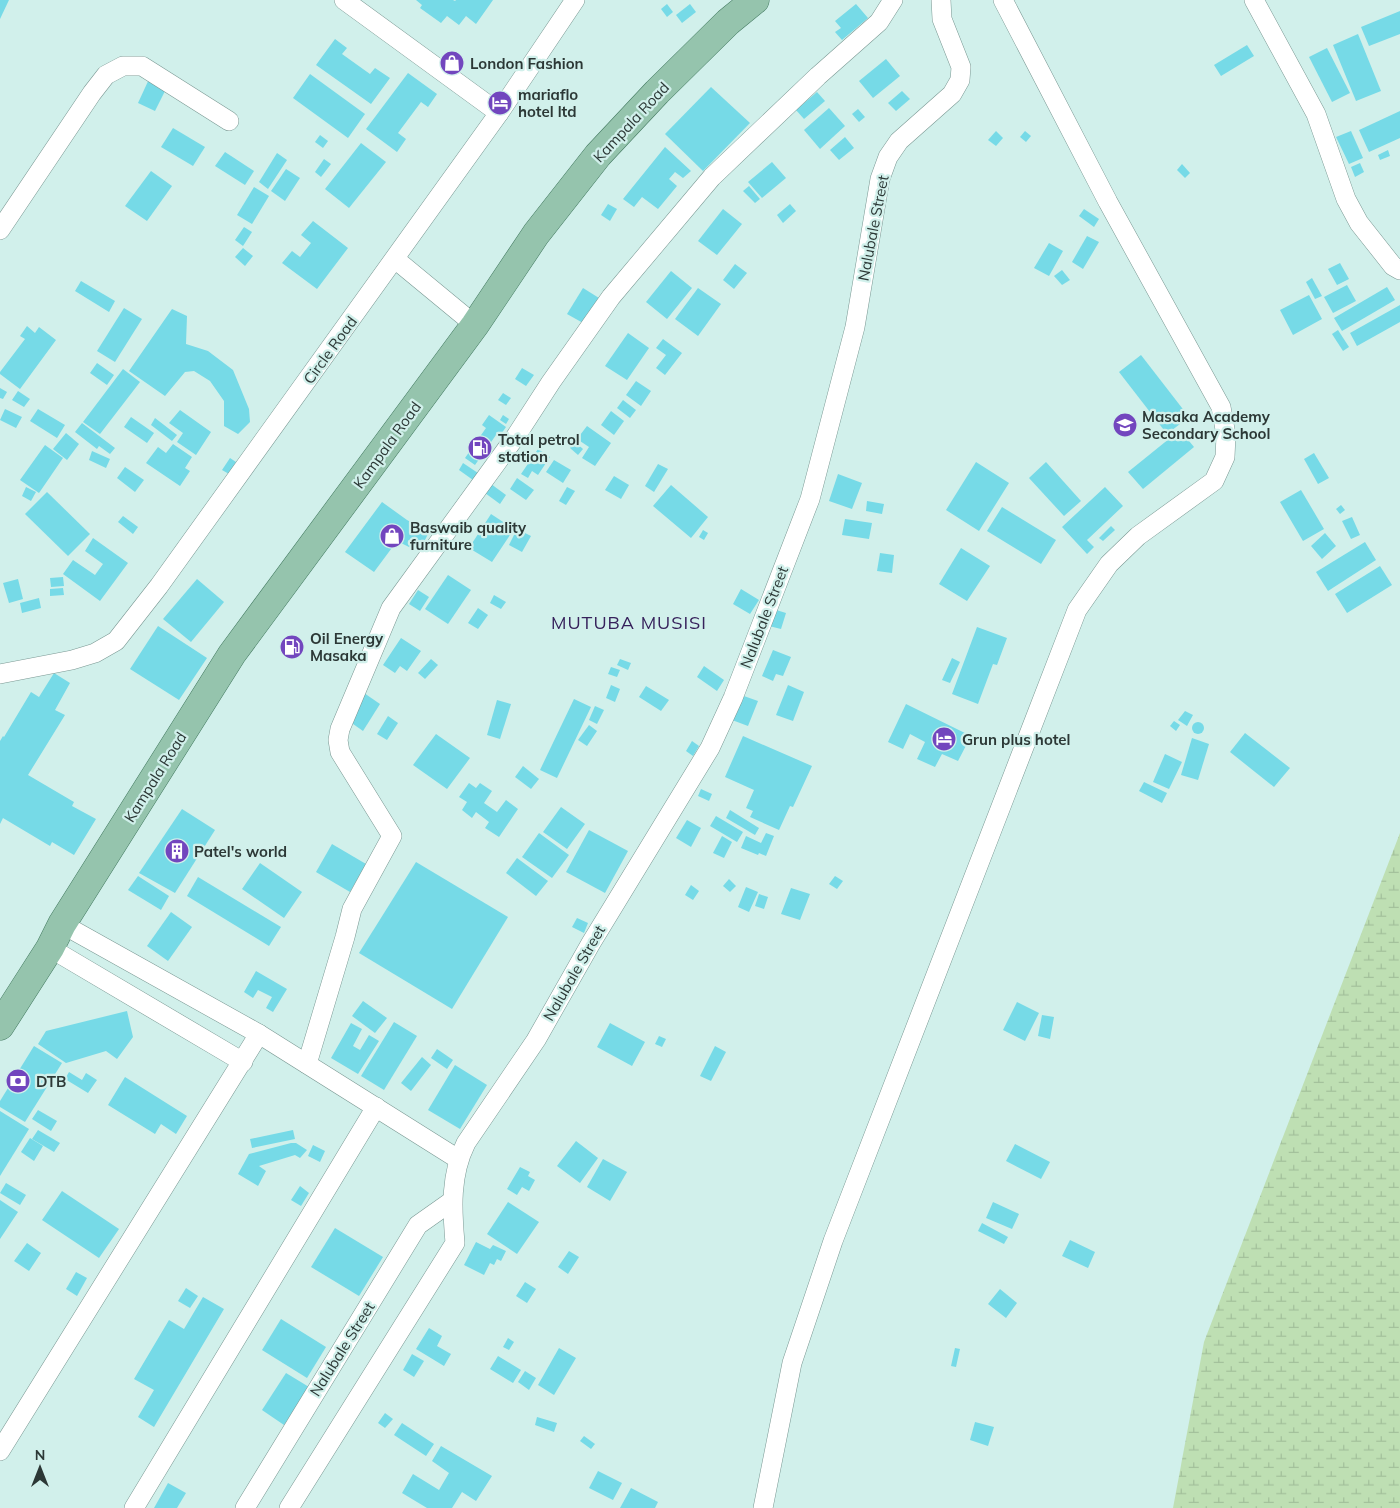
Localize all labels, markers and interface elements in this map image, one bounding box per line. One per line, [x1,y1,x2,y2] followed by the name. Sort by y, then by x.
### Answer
[439,50,465,76] shop icon: London Fashion
[470,54,584,73] place label: London Fashion
[589,78,673,166] street label: Kampala Road
[518,85,578,121] place label: mariaflo hotel ltd
[487,90,513,116] hotel icon: mariaflo hotel ltd
[853,173,893,283] street label: Nalubale Street
[299,312,361,388] street label: Circle Road
[349,398,425,492] street label: Kampala Road
[1142,407,1271,443] place label: Masaka Academy Secondary School
[1112,412,1138,438] school or university icon: Masaka Academy Secondary School
[498,430,580,466] place label: Total petrol station
[467,435,493,461] fuel station icon: Total petrol station
[410,518,527,554] place label: Baswaib quality furniture
[379,523,405,549] shop icon: Baswaib quality furniture
[736,563,792,671] street label: Nalubale Street
[551,611,707,634] district label: MUTUBA MUSISI
[310,629,384,665] place label: Oil Energy Masaka
[279,634,305,660] fuel station icon: Oil Energy Masaka
[931,726,957,752] hotel icon: Grun plus hotel
[120,728,190,826] street label: Kampala Road
[962,730,1070,749] place label: Grun plus hotel
[164,838,190,864] building icon: Patel's world
[194,842,287,861] place label: Patel's world
[539,922,609,1024] street label: Nalubale Street
[5,1068,31,1094] bank icon: DTB
[36,1072,66,1091] place label: DTB
[305,1298,379,1400] street label: Nalubale Street
[15,1443,65,1493] north arrow
[35,1446,45,1464] text: N

